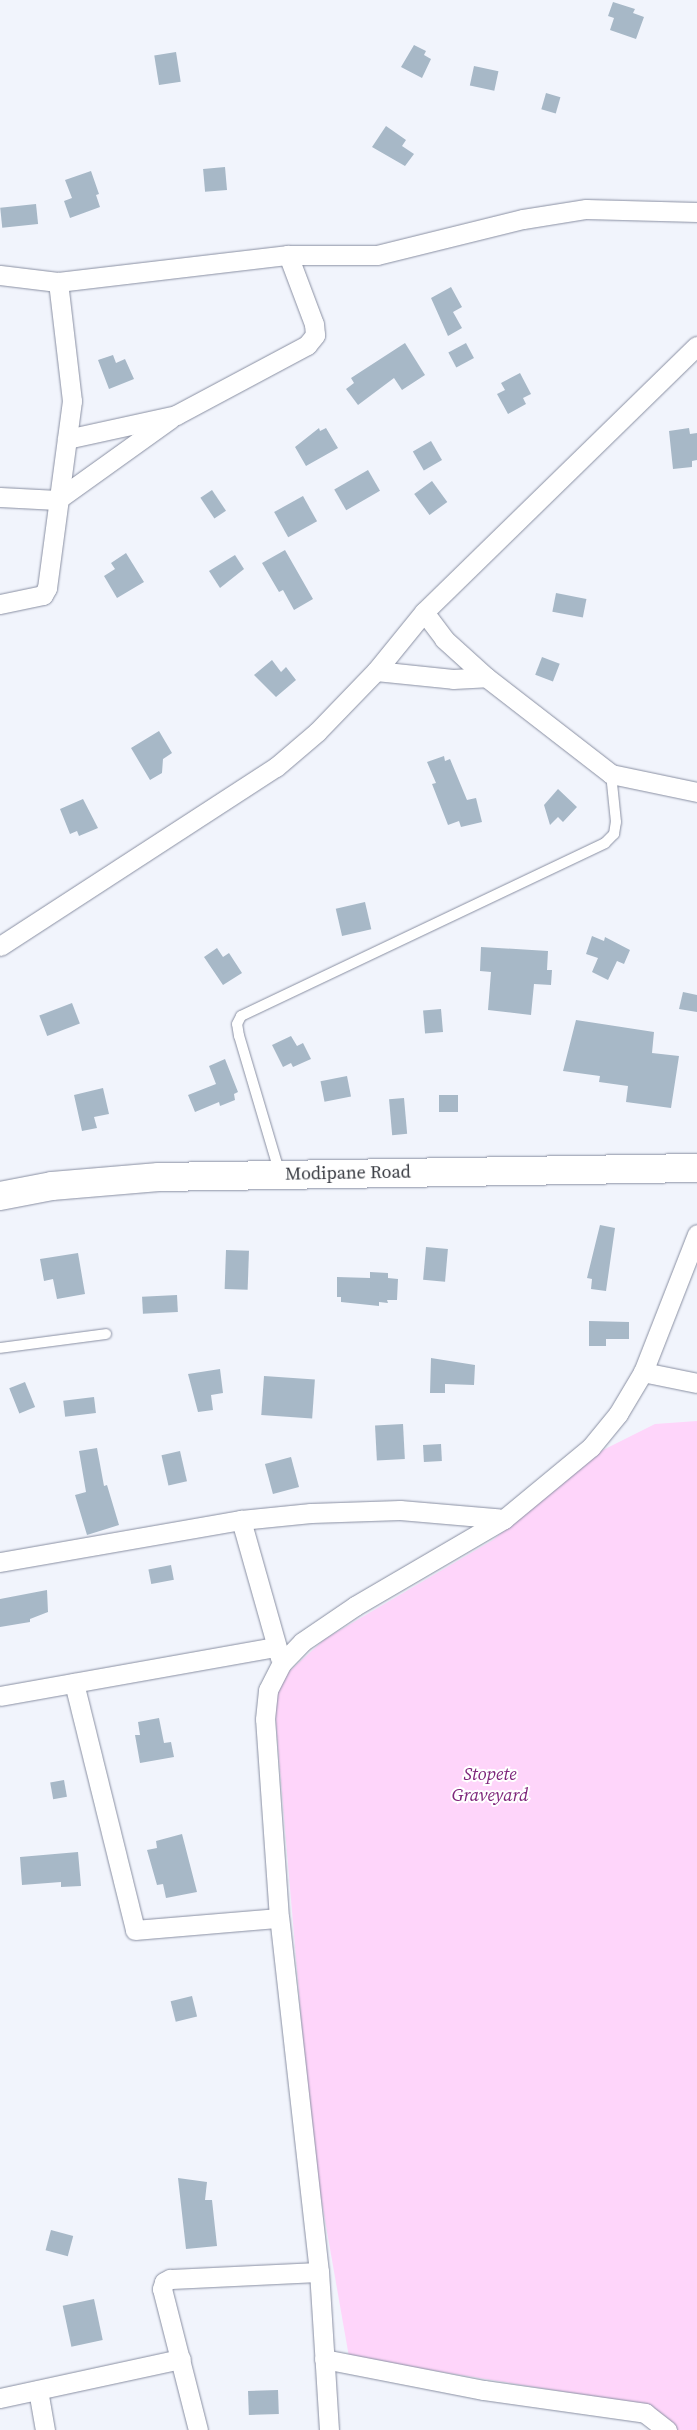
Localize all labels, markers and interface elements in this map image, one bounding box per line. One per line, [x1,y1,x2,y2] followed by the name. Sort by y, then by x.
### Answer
[285,1161,411,1185] street label: Modipane Road
[452,1764,528,1806] park label: Stopete Graveyard

